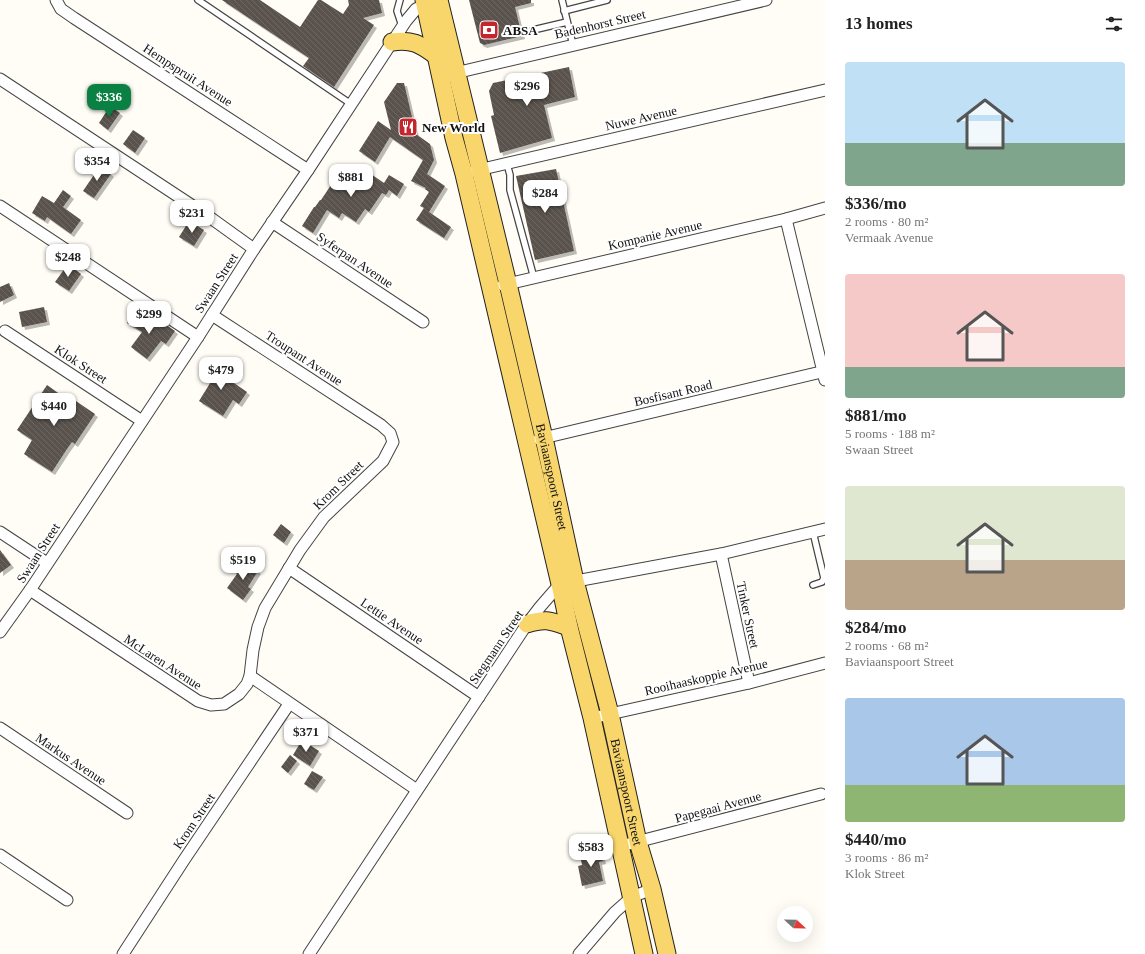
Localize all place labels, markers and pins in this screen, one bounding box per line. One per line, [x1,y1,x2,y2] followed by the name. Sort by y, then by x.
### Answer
[478,19,500,41] bank icon: ABSA
[503,23,538,38] place label: ABSA
[503,73,551,107] pin: $296
[85,84,133,118] pin: $336
[397,116,419,138] restaurant icon: New World
[422,120,486,135] place label: New World
[73,148,121,182] pin: $354
[327,164,375,198] pin: $881
[521,180,569,214] pin: $284
[168,200,216,234] pin: $231
[44,244,92,278] pin: $248
[125,301,173,335] pin: $299
[197,357,245,391] pin: $479
[30,393,78,427] pin: $440
[219,547,267,581] pin: $519
[282,719,330,753] pin: $371
[567,834,615,868] pin: $583

